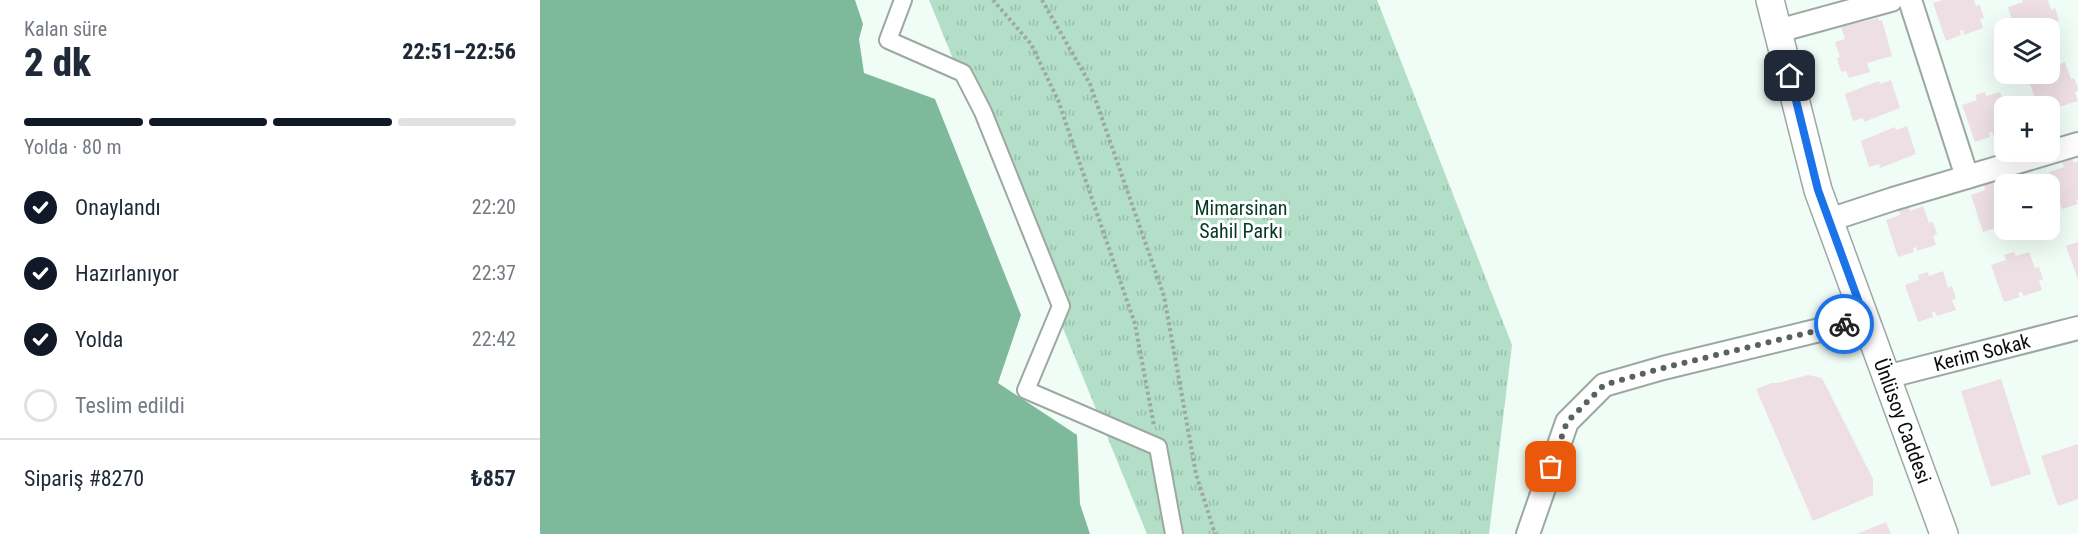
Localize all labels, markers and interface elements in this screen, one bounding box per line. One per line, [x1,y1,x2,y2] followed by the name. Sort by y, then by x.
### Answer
[24,17,107,41] text: Kalan süre
[1994,18,2060,240] map controls
[1994,18,2060,84] button: layers
[402,39,516,64] text: 22:51–22:56
[24,40,91,86] text: 2 dk
[1764,50,1815,101] pin
[1773,59,1806,92] icon: home
[1994,96,2060,162] button: +
[24,135,121,159] text: Yolda · 80 m
[1994,174,2060,240] button: −
[24,191,57,224] icon: check
[75,195,161,220] text: Onaylandı
[472,195,516,219] text: 22:20
[1194,196,1288,243] park label: Mimarsinan Sahil Parkı
[24,257,57,290] icon: check
[75,261,179,286] text: Hazırlanıyor
[472,261,516,285] text: 22:37
[1814,294,1874,354] courier
[1828,308,1861,341] icon: bike
[24,323,57,356] icon: check
[75,327,123,352] text: Yolda
[472,327,516,351] text: 22:42
[1931,329,2033,376] street label: Kerim Sokak
[1869,355,1936,487] street label: Ünlüsoy Caddesi
[75,393,185,418] text: Teslim edildi
[1525,441,1576,492] pin
[1534,450,1567,483] icon: bag
[24,466,144,491] text: Sipariş #8270
[471,466,516,491] text: ₺857

